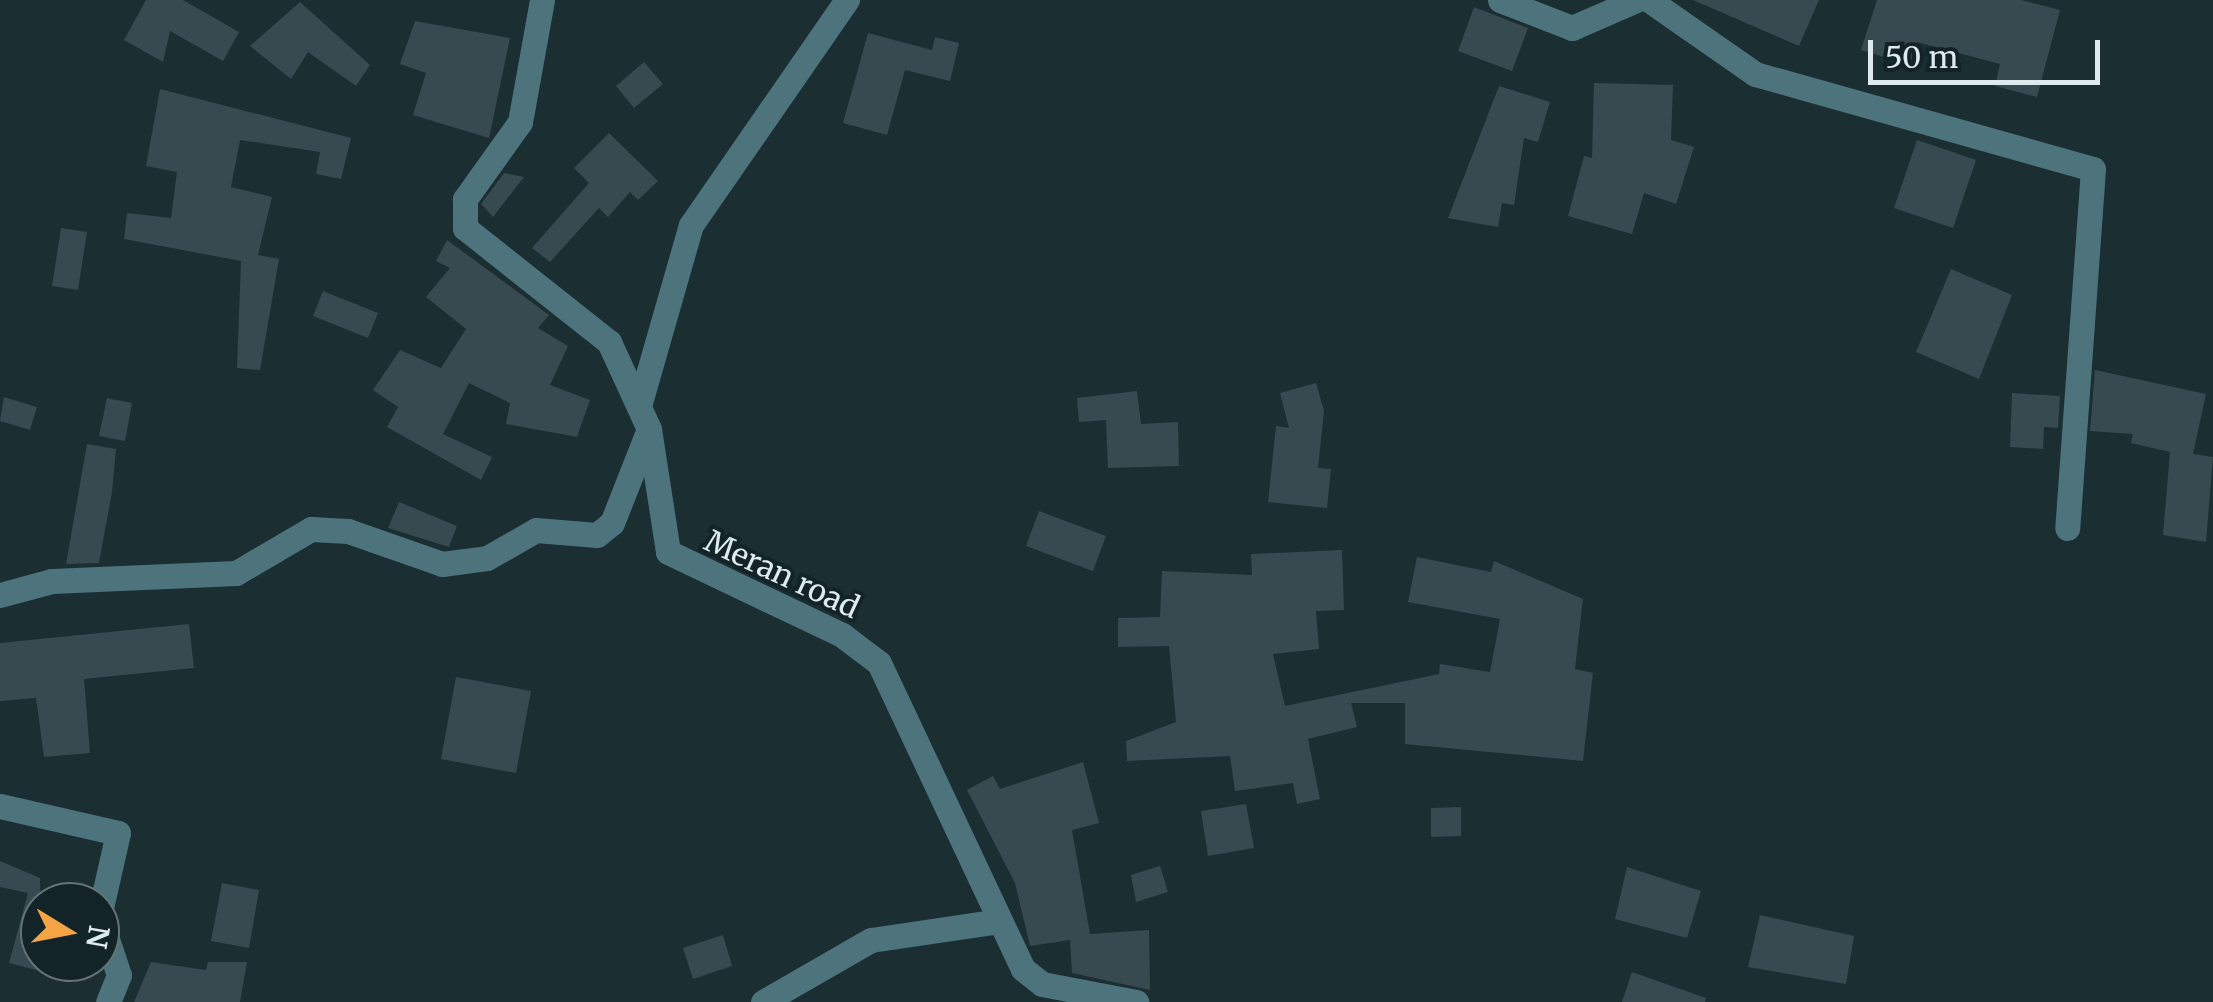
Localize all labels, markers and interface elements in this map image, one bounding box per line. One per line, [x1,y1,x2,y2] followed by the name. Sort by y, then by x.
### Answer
[1873,20,2106,82] scale bar
[1885,38,1958,76] text: 50 m
[699,523,865,625] street label: Meran road
[20,882,120,982] north arrow
[78,923,117,951] text: N

